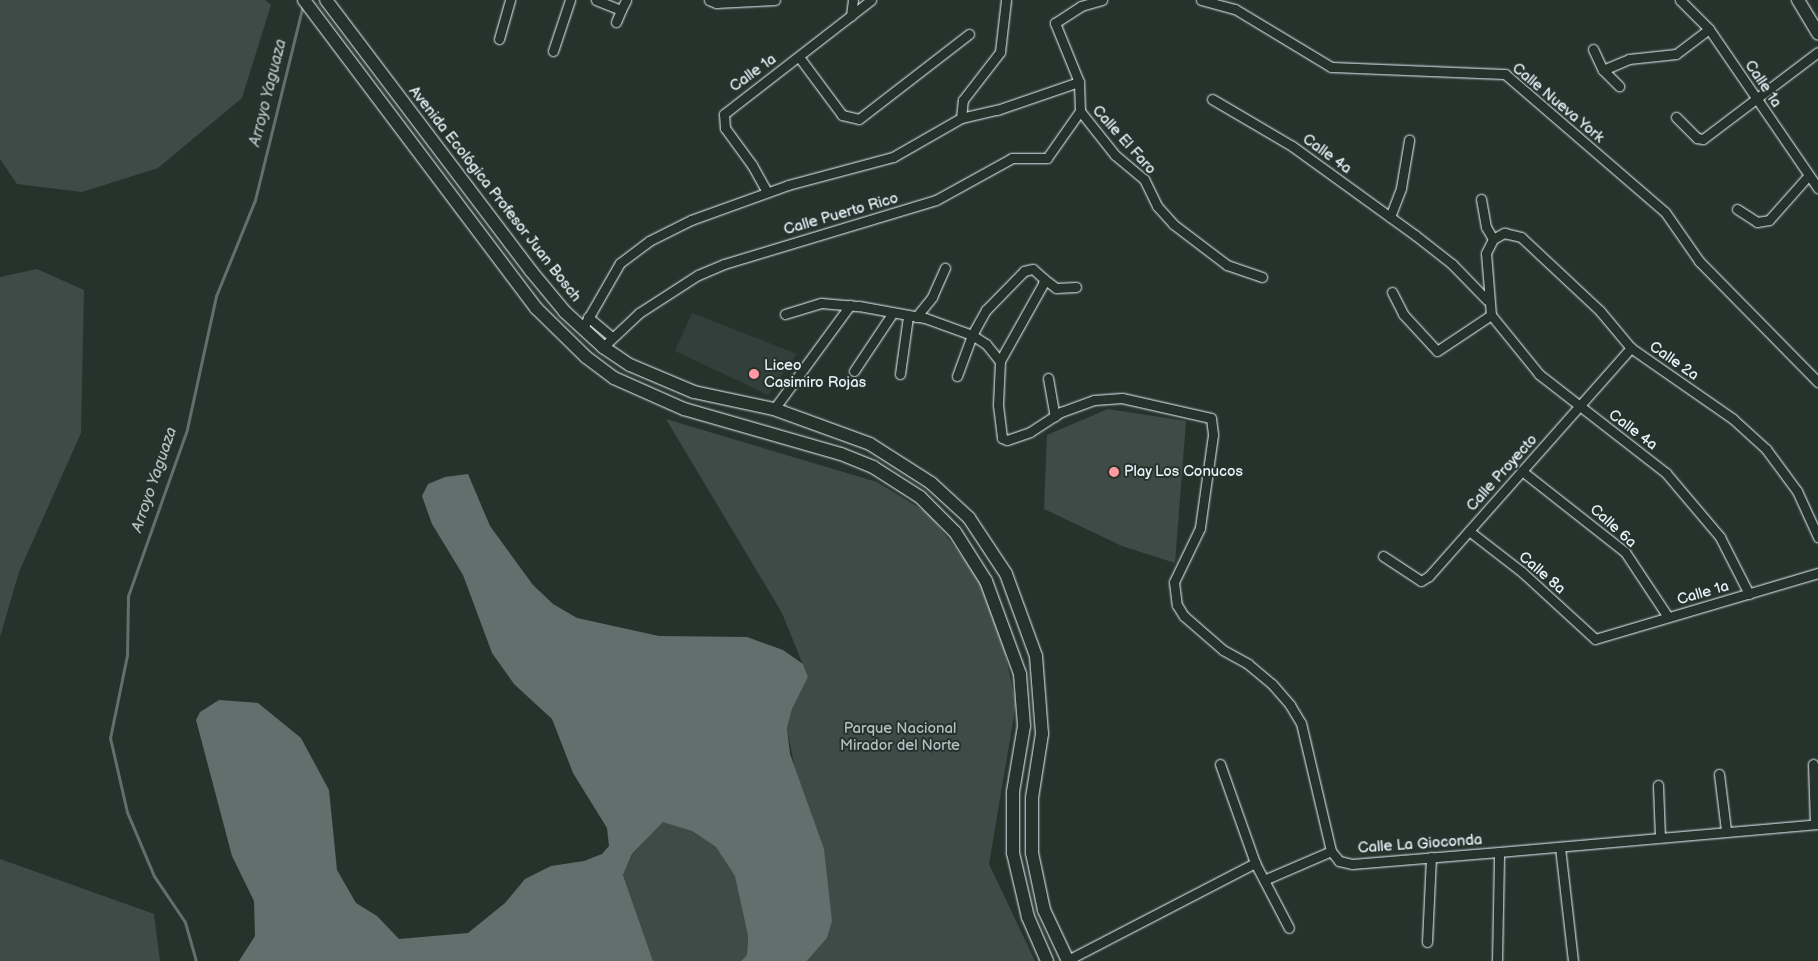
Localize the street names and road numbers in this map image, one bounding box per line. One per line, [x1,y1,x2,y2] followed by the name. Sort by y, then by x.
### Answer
[726,50,780,96] street label: Calle 1a
[1741,57,1785,111] street label: Calle 1a
[1508,59,1608,147] street label: Calle Nueva York
[405,82,585,306] street label: Avenida Ecológica Profesor Juan Bosch
[1088,102,1160,178] street label: Calle El Faro
[1299,130,1355,178] street label: Calle 4a
[782,189,900,239] street label: Calle Puerto Rico
[1646,338,1702,384] street label: Calle 2a
[1605,406,1661,454] street label: Calle 4a
[1463,431,1541,515] street label: Calle Proyecto
[1586,500,1640,552] street label: Calle 6a
[1515,548,1569,598] street label: Calle 8a
[1675,577,1731,609] street label: Calle 1a
[1357,831,1483,857] street label: Calle La Gioconda

